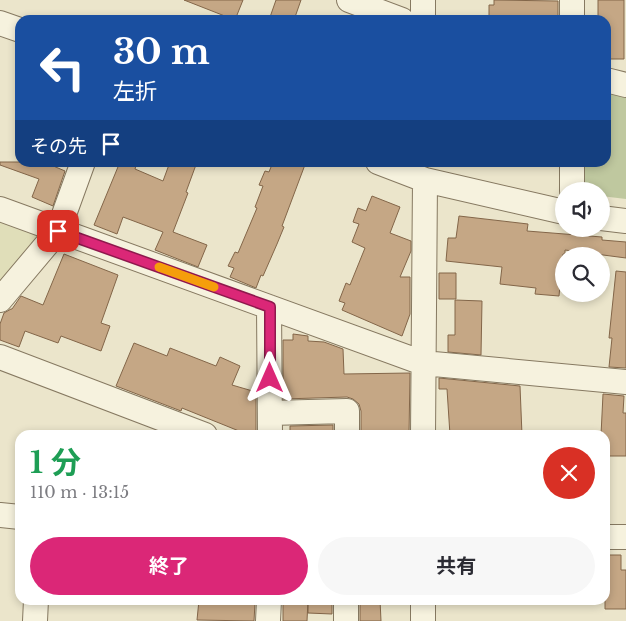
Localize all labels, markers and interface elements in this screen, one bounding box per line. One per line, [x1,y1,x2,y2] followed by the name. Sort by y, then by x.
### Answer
[113,30,210,73] text: 30 m
[30,35,95,100] icon: left
[113,78,157,105] text: 左折
[97,130,125,158] icon: arrive
[30,135,87,158] text: その先
[555,182,610,302] map controls
[555,182,610,237] button: sound
[37,210,79,252] pin
[44,217,72,245] icon: arrive
[555,247,610,302] button: search
[243,351,295,403] position arrow
[30,444,81,481] text: 1 分
[543,447,595,499] button: close
[30,482,129,502] text: 110 m · 13:15
[30,537,308,595] button: 終了
[318,537,595,595] button: 共有

